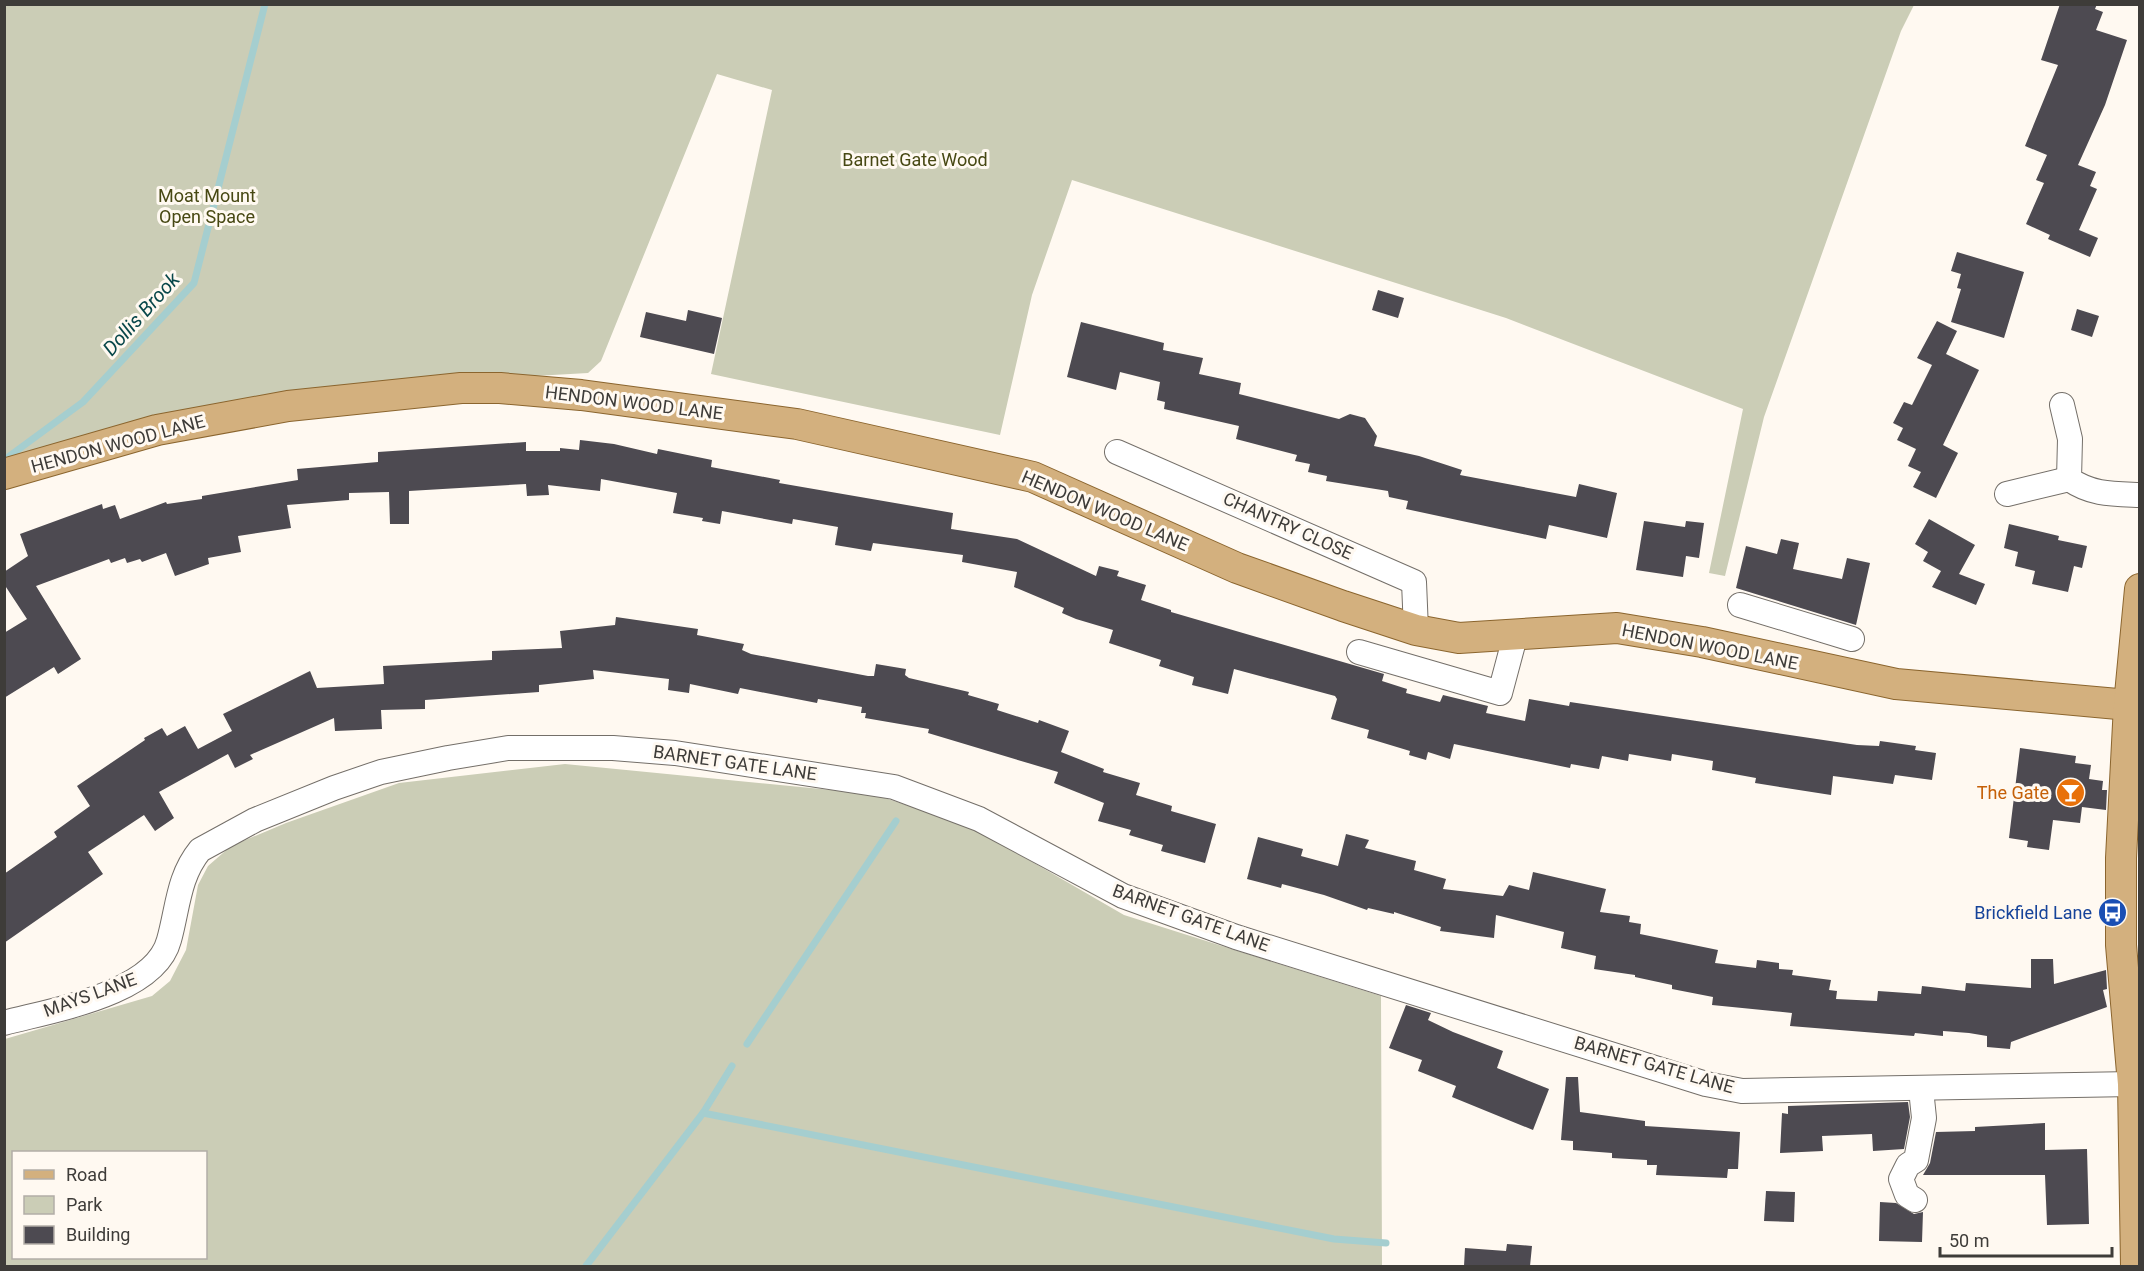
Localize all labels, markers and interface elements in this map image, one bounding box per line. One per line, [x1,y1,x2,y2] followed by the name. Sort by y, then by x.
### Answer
[842,149,988,170] park label: Barnet Gate Wood
[158,185,256,227] park label: Moat Mount Open Space
[98,267,185,360] water label: Dollis Brook
[544,381,724,424] street label: HENDON WOOD LANE
[29,410,207,477] street label: HENDON WOOD LANE
[1019,466,1192,555] street label: HENDON WOOD LANE
[1220,488,1356,564] street label: CHANTRY CLOSE
[1620,619,1800,674] street label: HENDON WOOD LANE
[652,741,818,784] street label: BARNET GATE LANE
[2054,777,2086,809] bar icon: The Gate
[1977,782,2049,803] place label: The Gate
[1110,879,1272,956] street label: BARNET GATE LANE
[2097,897,2129,929] bus stop icon: Brickfield Lane
[1974,902,2092,923] place label: Brickfield Lane
[41,968,139,1021] street label: MAYS LANE
[1572,1032,1736,1097] street label: BARNET GATE LANE
[12,1151,207,1259] legend
[66,1164,107,1185] text: Road
[66,1194,103,1215] text: Park
[1940,1220,2112,1258] scale bar
[66,1224,130,1245] text: Building
[1949,1230,1989,1251] text: 50 m

